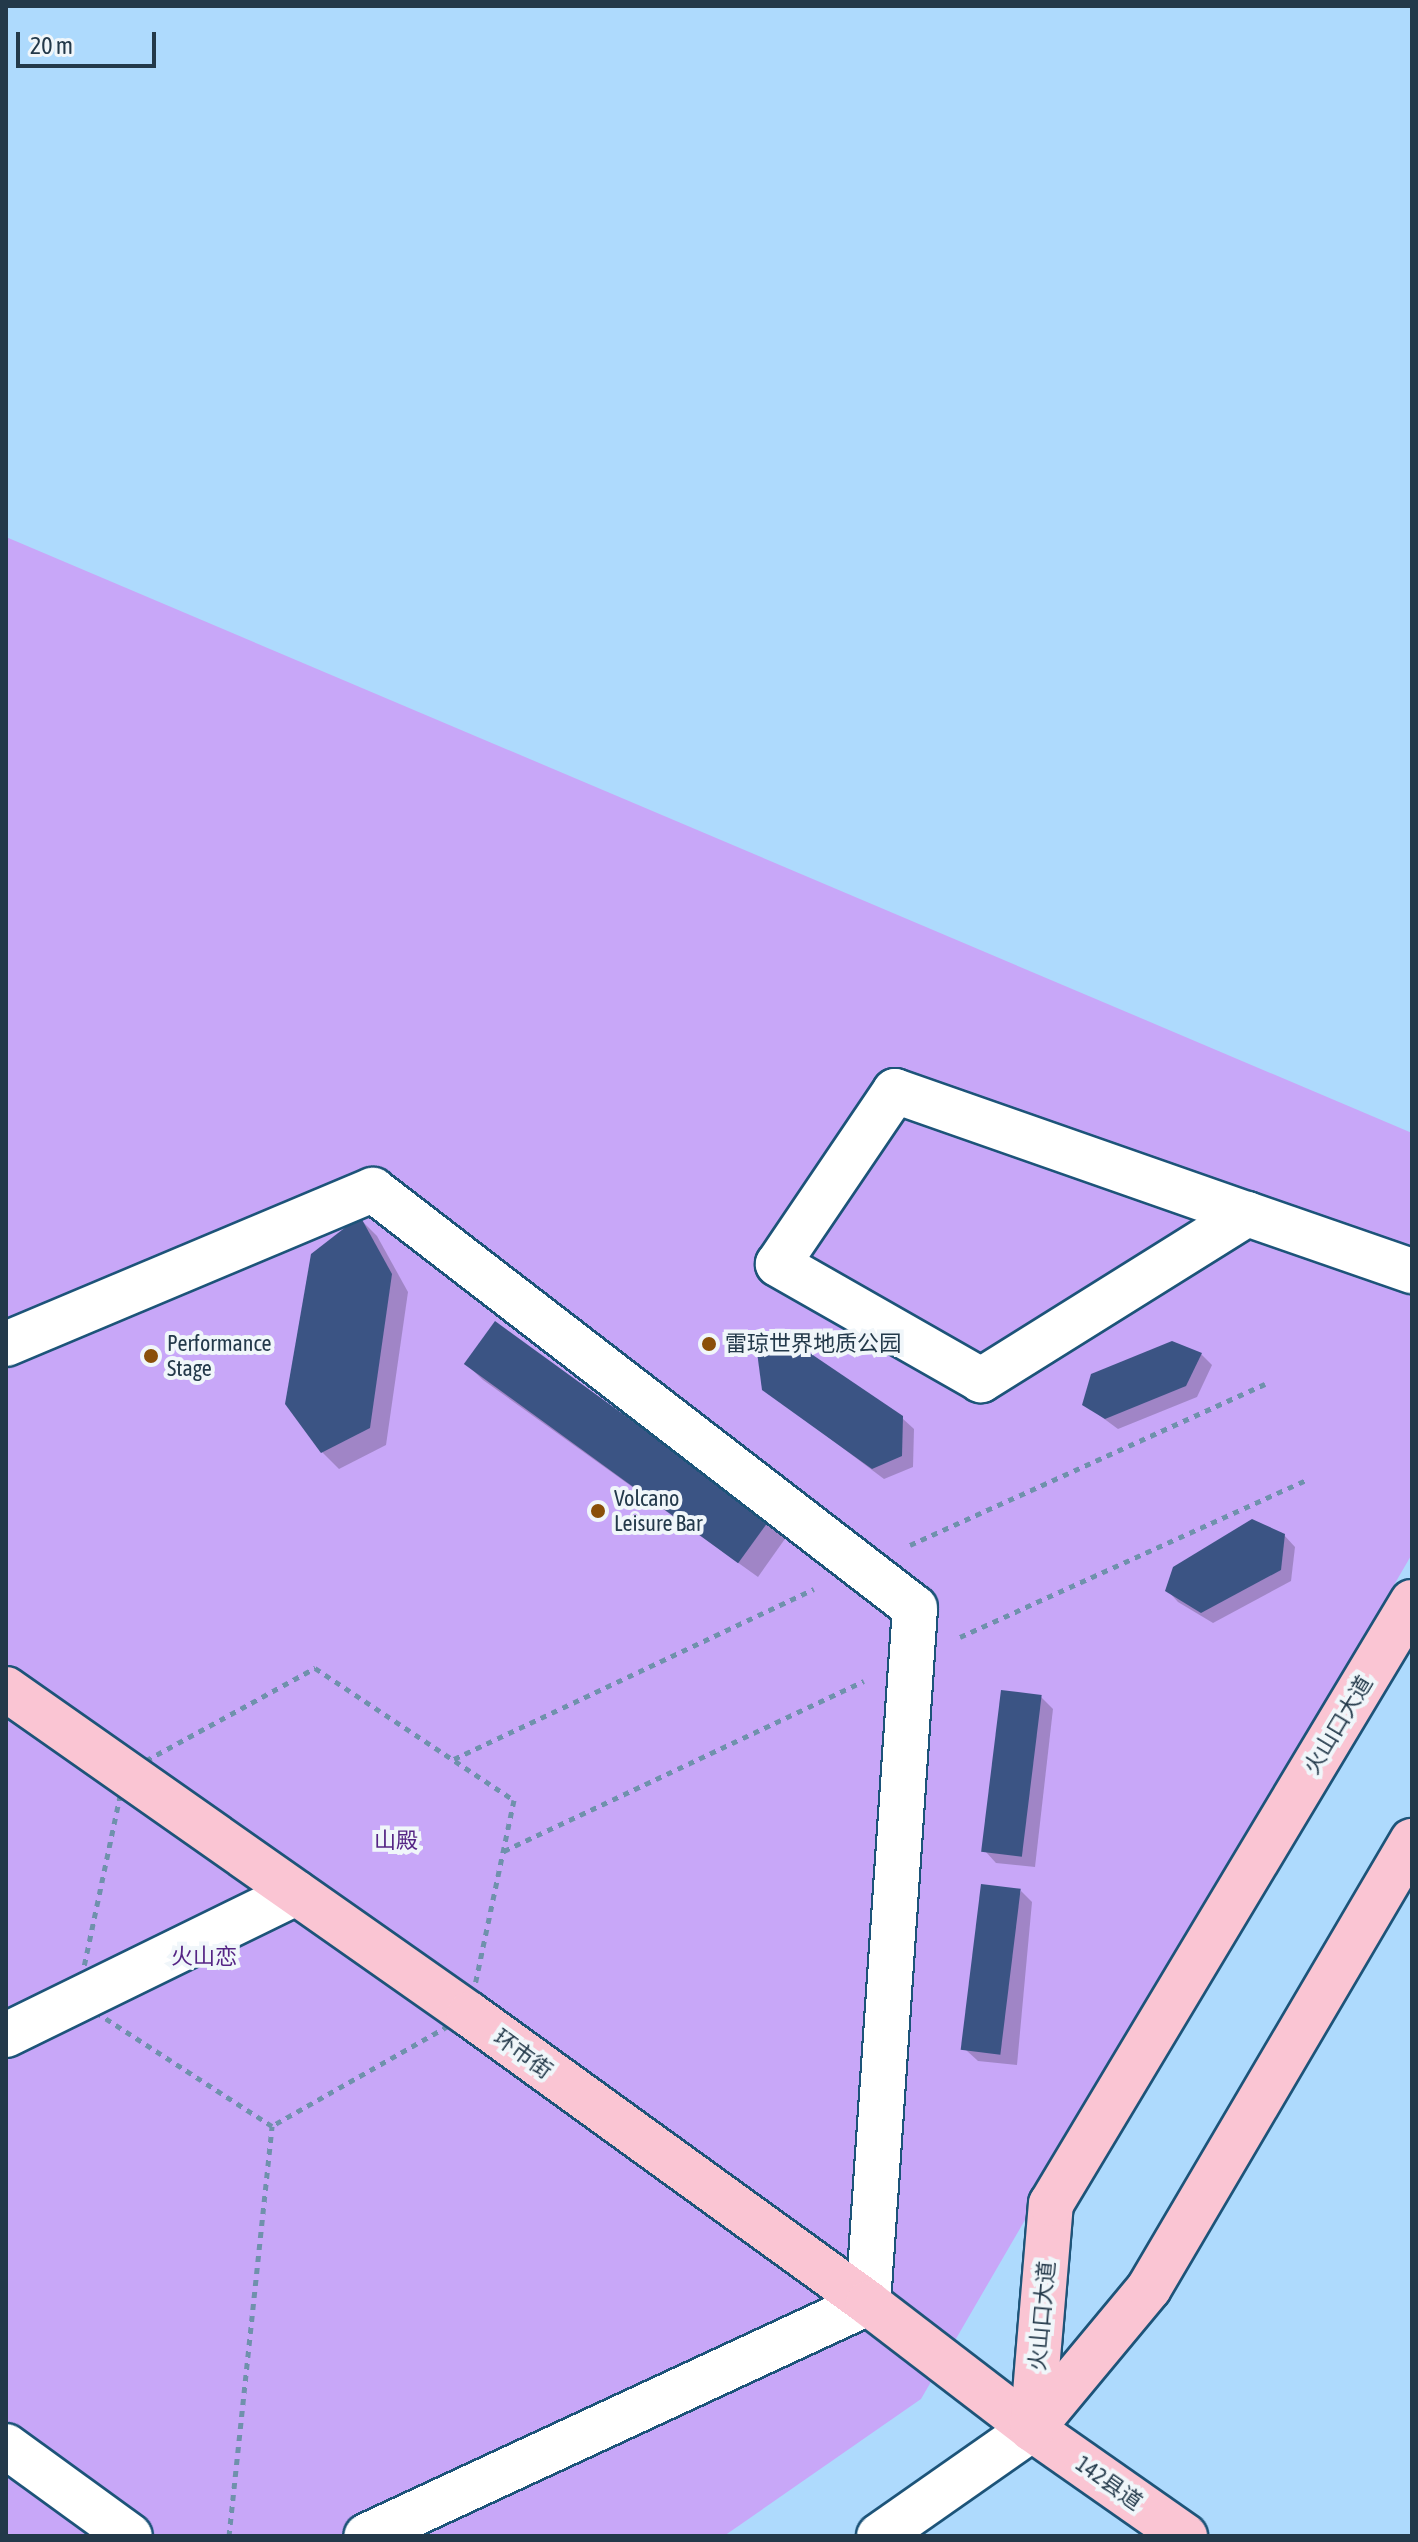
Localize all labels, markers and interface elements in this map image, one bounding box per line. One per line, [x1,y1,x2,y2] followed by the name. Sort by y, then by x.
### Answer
[20,16,160,66] scale bar
[30,32,73,59] text: 20 m
[167,1330,272,1382] place label: Performance Stage
[725,1331,901,1357] place label: 雷琼世界地质公园
[700,1335,718,1353] marker: 雷琼世界地质公园
[142,1347,160,1365] marker: Performance Stage
[614,1485,703,1536] place label: Volcano Leisure Bar
[589,1502,607,1520] marker: Volcano Leisure Bar
[1298,1671,1378,1779] street label: 火山口大道
[374,1828,418,1854] park label: 山殿
[171,1944,237,1970] park label: 火山恋
[489,2024,557,2084] street label: 环市街
[1024,2260,1060,2372] street label: 火山口大道
[1071,2451,1147,2515] street label: 142县道

